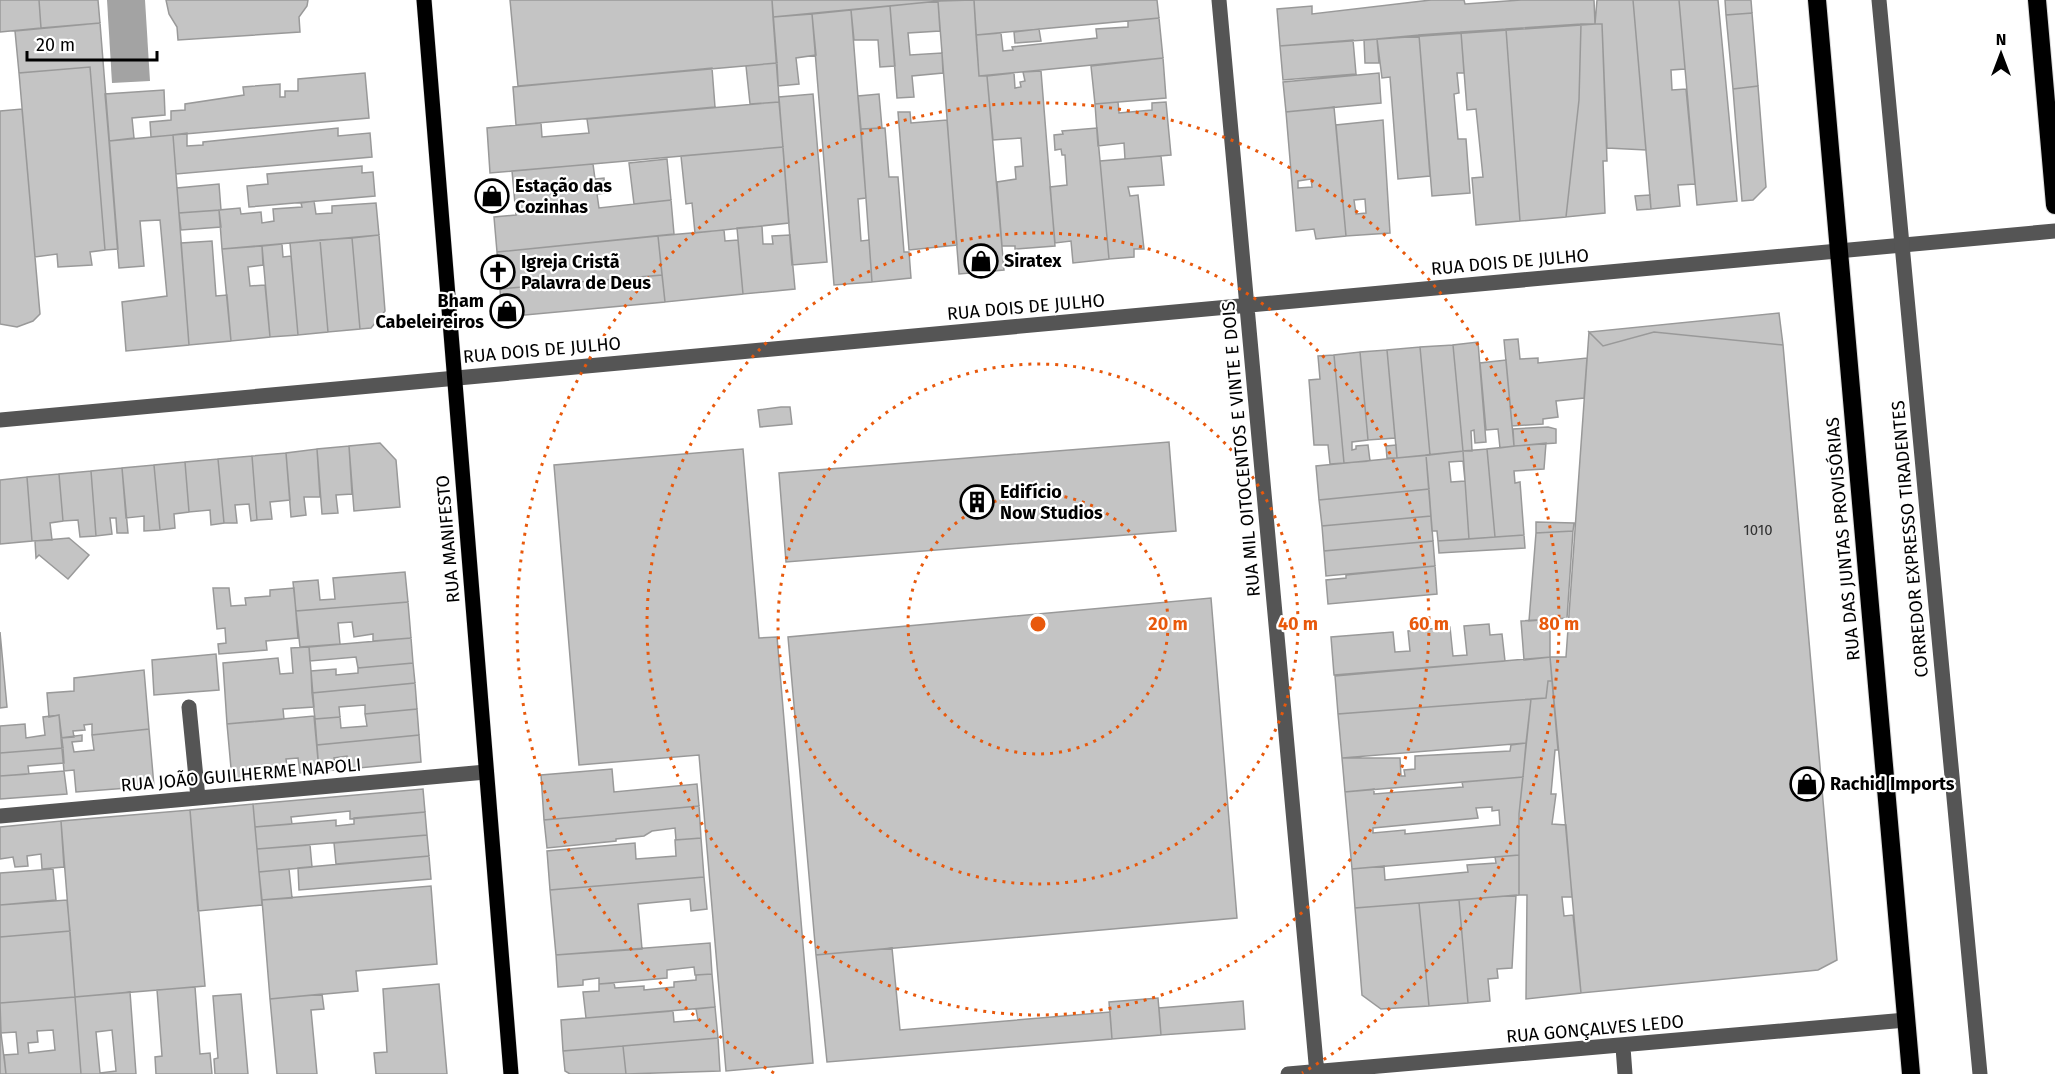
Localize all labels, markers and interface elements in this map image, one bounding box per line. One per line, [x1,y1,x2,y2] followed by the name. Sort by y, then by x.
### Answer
[27,24,158,62] scale bar
[1971,24,2031,84] north arrow
[1996,30,2006,49] text: N
[36,34,75,56] text: 20 m
[515,175,612,218] place label: Estação das Cozinhas
[474,178,510,214] shop icon: Estação das Cozinhas
[963,243,999,279] shop icon: Siratex
[1430,244,1590,280] street label: RUA DOIS DE JULHO
[1004,250,1062,272] place label: Siratex
[521,251,651,294] place label: Igreja Cristã Palavra de Deus
[480,254,516,290] church icon: Igreja Cristã Palavra de Deus
[946,289,1106,325] street label: RUA DOIS DE JULHO
[375,290,484,333] place label: Bham Cabeleireiros
[489,293,525,329] shop icon: Bham Cabeleireiros
[1217,300,1265,598] street label: RUA MIL OITOCENTOS E VINTE E DOIS
[462,332,622,368] street label: RUA DOIS DE JULHO
[1887,399,1933,678] street label: CORREDOR EXPRESSO TIRADENTES
[1821,416,1865,662] street label: RUA DAS JUNTAS PROVISÓRIAS
[431,474,465,604] street label: RUA MANIFESTO
[1000,481,1103,524] place label: Edifício Now Studios
[959,484,995,520] building icon: Edifício Now Studios
[1743,521,1773,539] house number: 1010
[1148,613,1188,635] text: 20 m
[1278,613,1318,635] text: 40 m
[1409,613,1449,635] text: 60 m
[1539,613,1579,635] text: 80 m
[1028,614,1048,634] centre of rings
[120,753,362,796] street label: RUA JOÃO GUILHERME NAPOLI
[1789,766,1825,802] shop icon: Rachid Imports
[1830,773,1955,795] place label: Rachid Imports
[1505,1010,1685,1048] street label: RUA GONÇALVES LEDO

